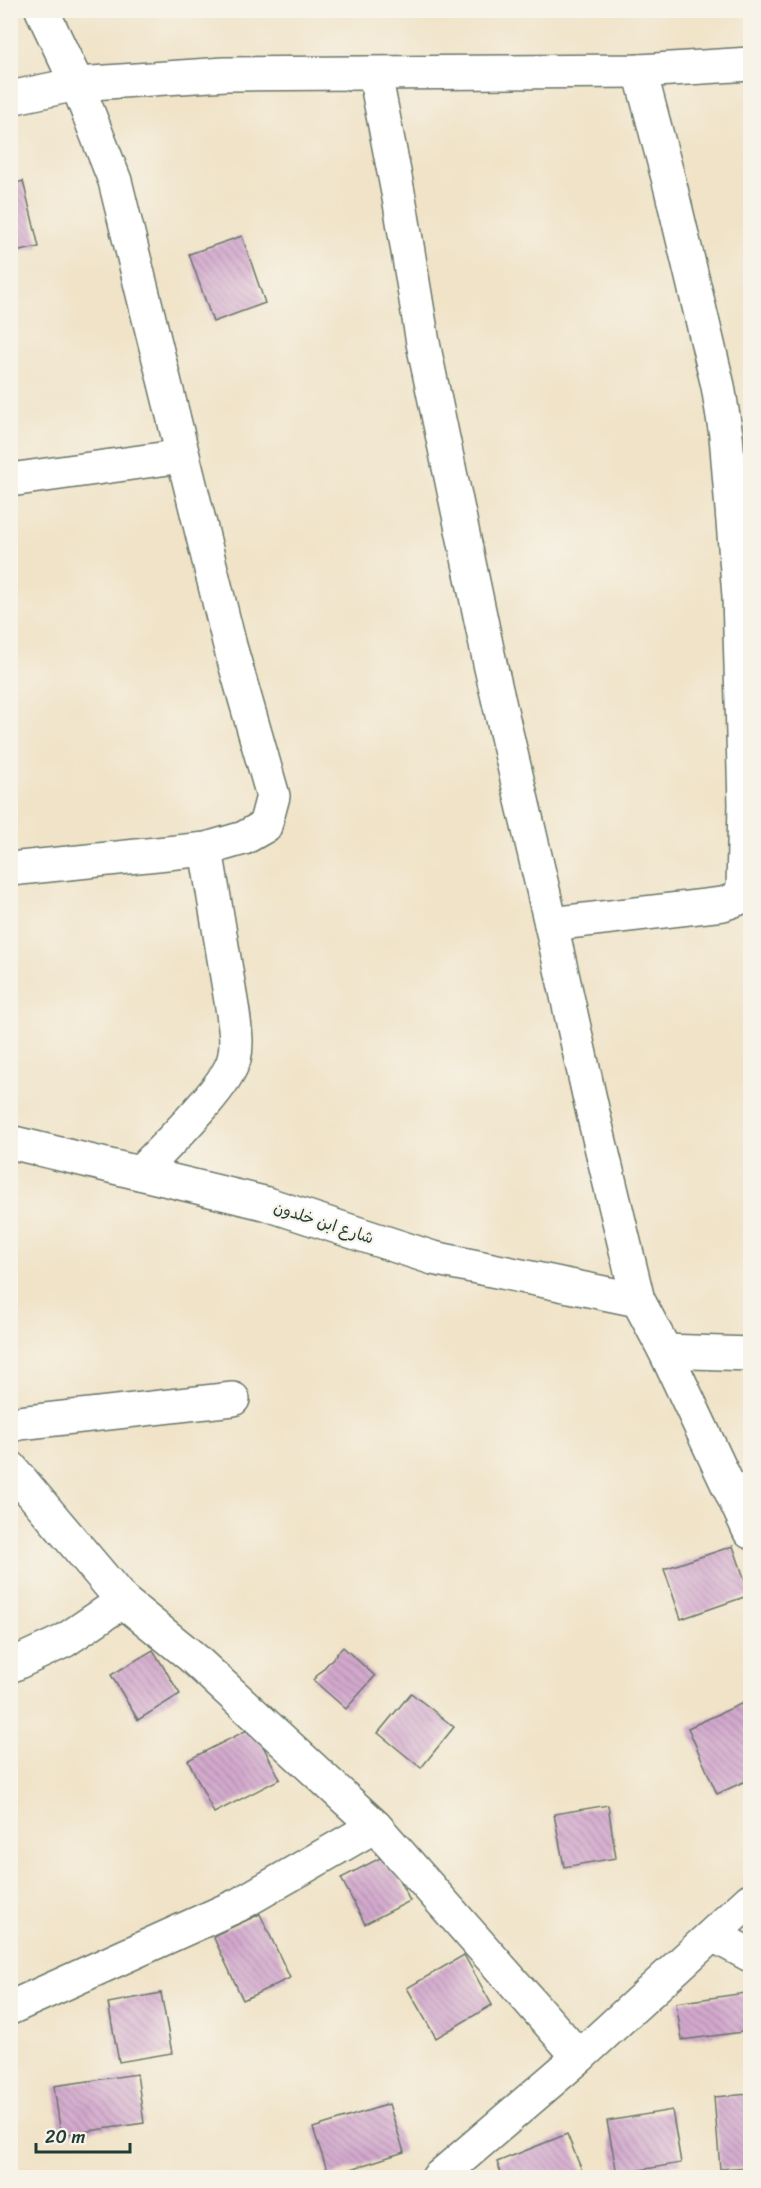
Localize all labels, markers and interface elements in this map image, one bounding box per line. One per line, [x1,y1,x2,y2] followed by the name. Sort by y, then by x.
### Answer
[270,1193,378,1252] street label: شارع ابن خلدون
[36,2116,130,2154] scale bar
[45,2121,85,2153] text: 20 m

